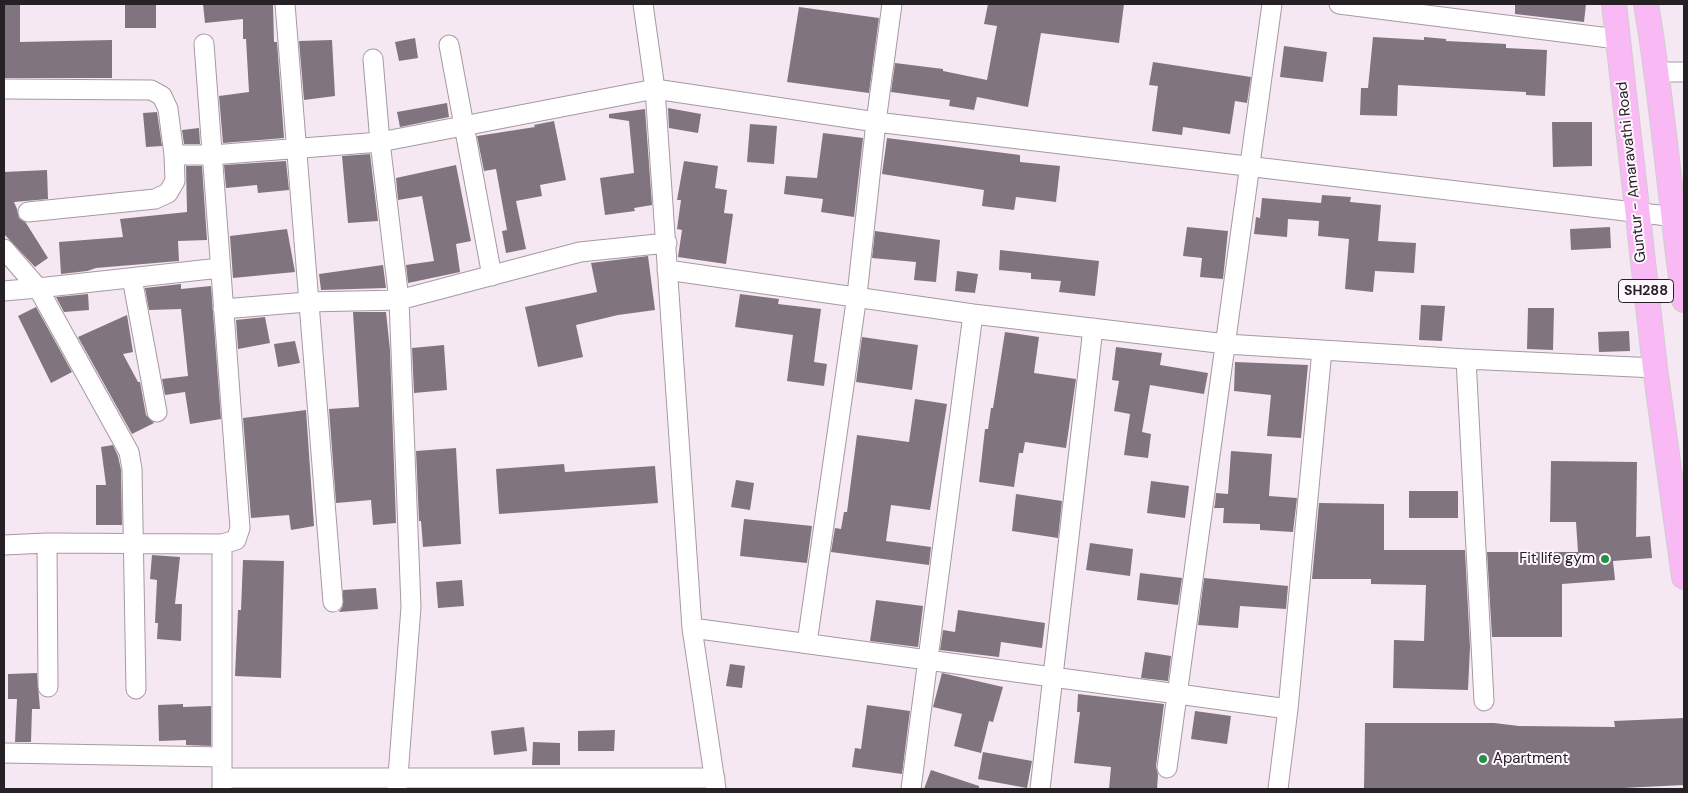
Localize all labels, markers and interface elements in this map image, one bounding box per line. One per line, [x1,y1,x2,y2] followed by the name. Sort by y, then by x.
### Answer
[1614,81,1650,263] street label: Guntur - Amaravathi Road
[1618,280,1674,302] road number: SH288
[1519,550,1595,568] place label: Fit life gym
[1599,553,1611,565] marker: Fit life gym
[1493,750,1568,768] place label: Apartment
[1477,753,1489,765] marker: Apartment

